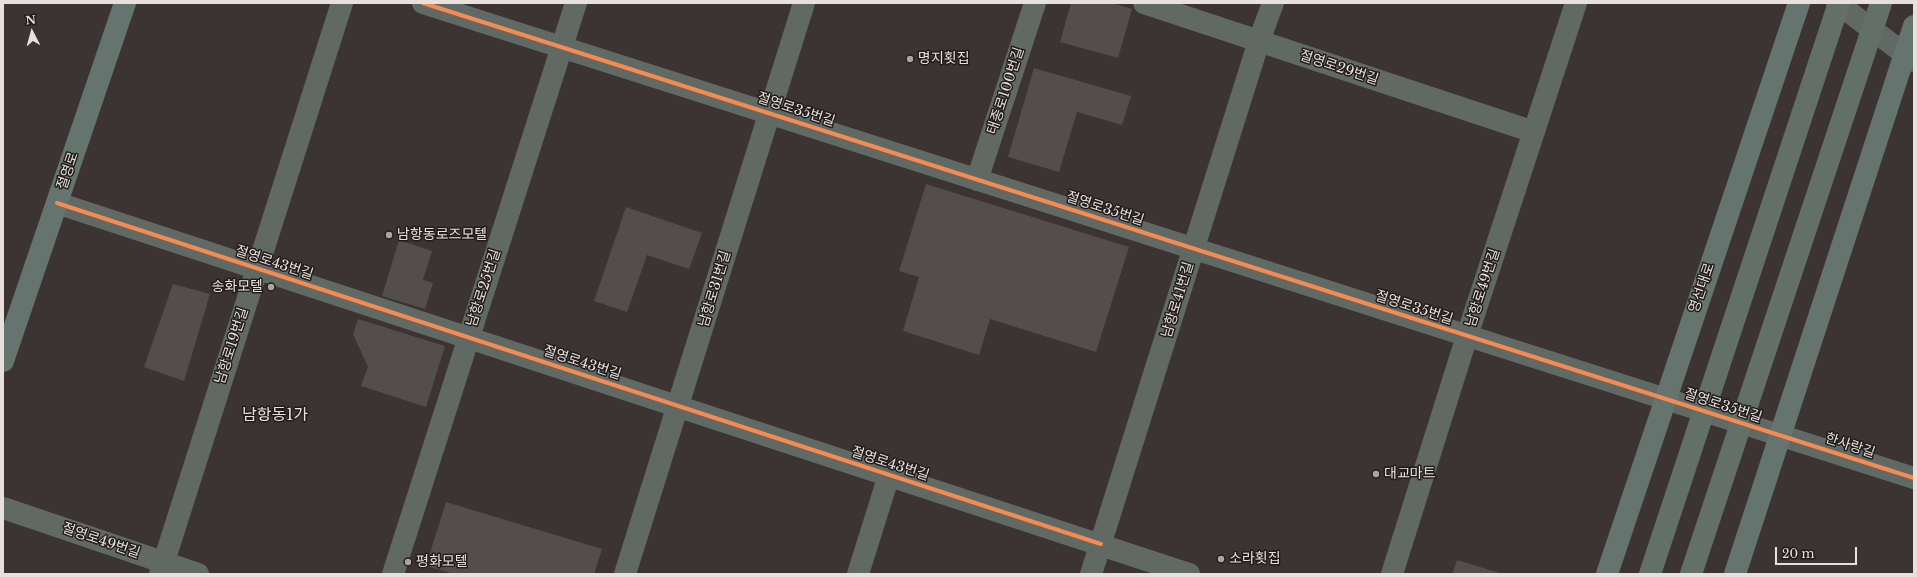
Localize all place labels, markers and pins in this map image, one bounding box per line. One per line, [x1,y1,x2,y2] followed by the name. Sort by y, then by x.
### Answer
[918,51,970,67] place label: 명지횟집
[905,54,915,64] marker: 명지횟집
[397,227,487,243] place label: 남항동로즈모텔
[384,230,394,240] marker: 남항동로즈모텔
[211,279,263,295] place label: 송화모텔
[266,282,276,292] marker: 송화모텔
[1384,466,1436,482] place label: 대교마트
[1371,469,1381,479] marker: 대교마트
[1229,551,1281,567] place label: 소라횟집
[416,554,468,570] place label: 평화모텔
[1216,554,1226,564] marker: 소라횟집
[403,557,413,567] marker: 평화모텔

